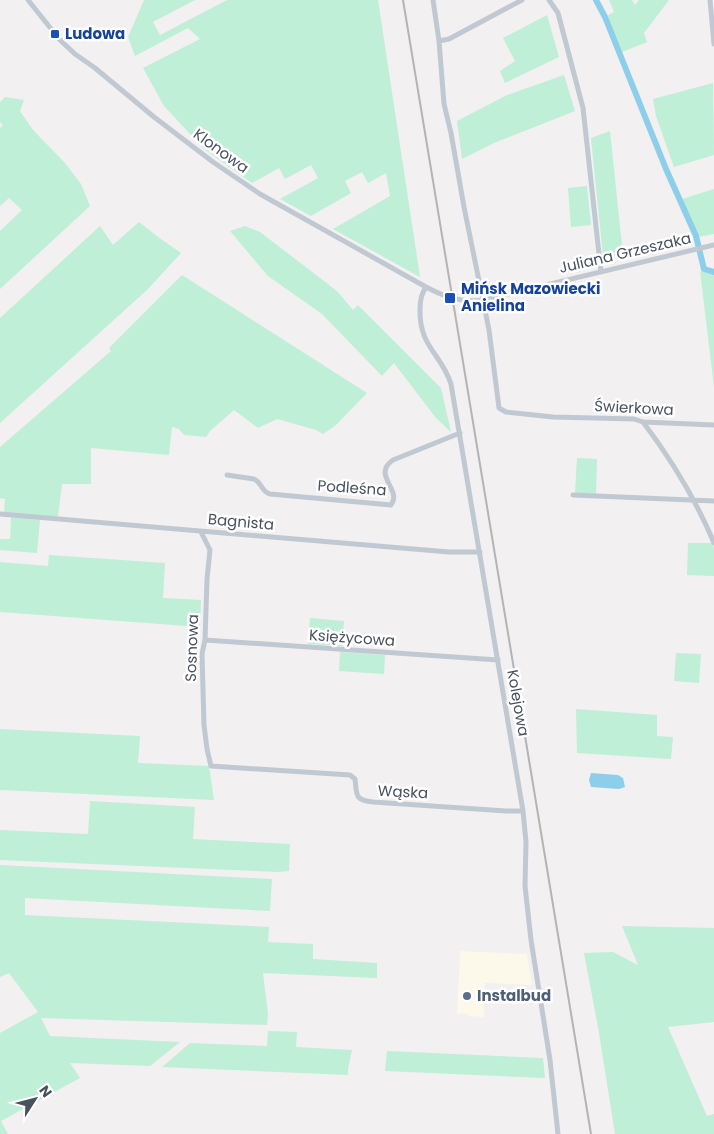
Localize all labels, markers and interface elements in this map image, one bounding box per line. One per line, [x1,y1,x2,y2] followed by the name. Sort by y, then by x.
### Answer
[65,23,125,44] place label: Ludowa
[49,28,61,40] marker: Ludowa
[189,123,253,178] street label: Klonowa
[557,227,693,278] street label: Juliana Grzeszaka
[461,278,601,316] place label: Mińsk Mazowiecki Anielina
[443,291,457,305] marker: Mińsk Mazowiecki Anielina
[594,395,674,420] street label: Świerkowa
[317,475,387,500] street label: Podleśna
[207,508,275,535] street label: Bagnista
[180,614,203,682] street label: Sosnowa
[308,624,396,651] street label: Księżycowa
[502,668,535,738] street label: Kolejowa
[377,780,429,803] street label: Wąska
[477,985,551,1006] place label: Instalbud
[461,990,473,1002] marker: Instalbud
[10,1074,60,1124] north arrow
[34,1081,57,1101] text: N

